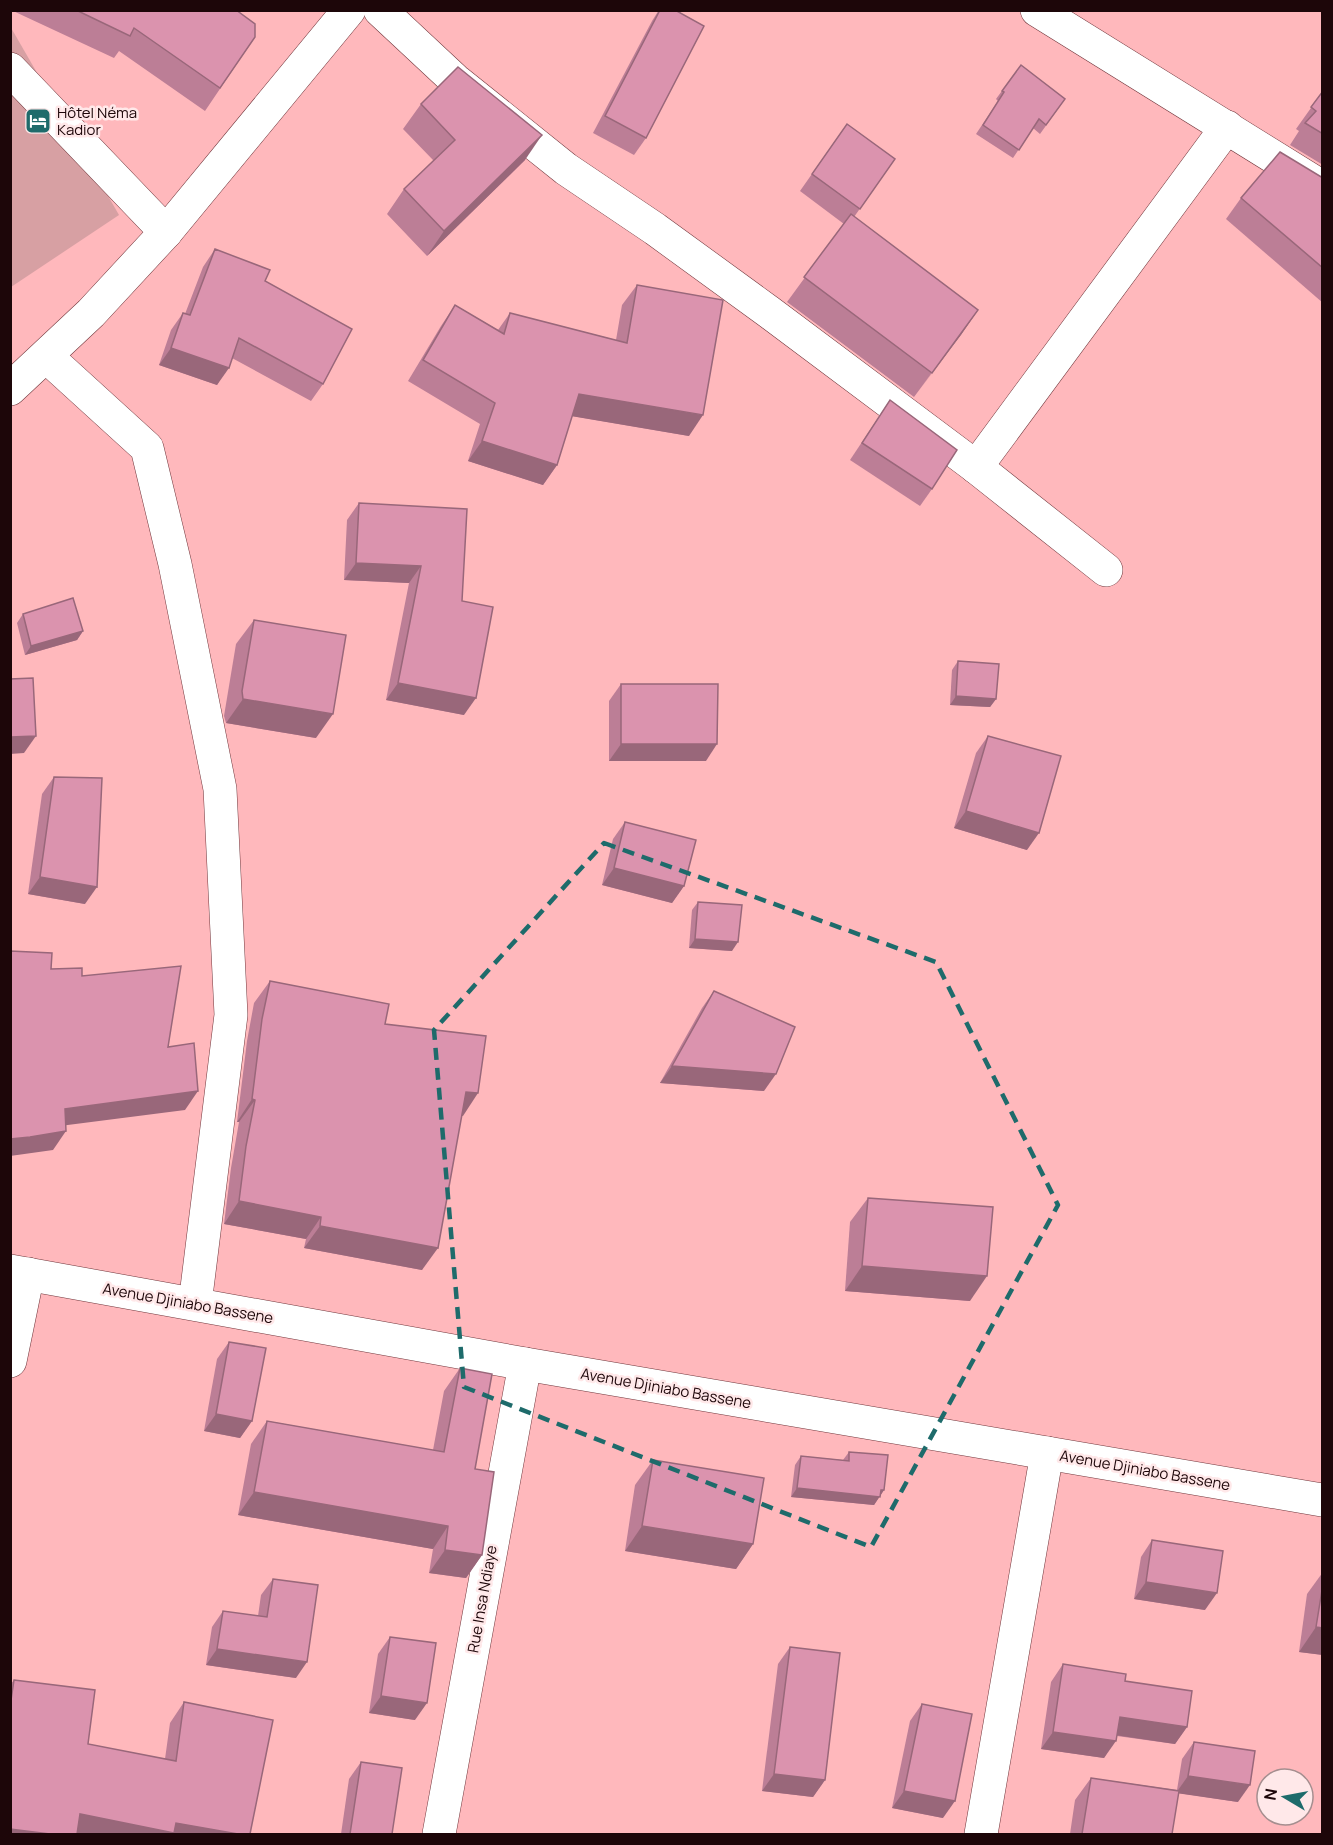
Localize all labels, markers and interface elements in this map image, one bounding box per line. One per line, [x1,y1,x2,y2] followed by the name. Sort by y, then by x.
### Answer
[57,102,137,140] place label: Hôtel Néma Kadior
[23,106,53,136] hotel icon: Hôtel Néma Kadior
[101,1278,275,1328] street label: Avenue Djiniabo Bassene
[579,1363,753,1413] street label: Avenue Djiniabo Bassene
[1058,1445,1232,1495] street label: Avenue Djiniabo Bassene
[462,1543,502,1654] street label: Rue Insa Ndiaye
[1255,1767,1315,1827] north arrow
[1258,1787,1282,1802] text: N

